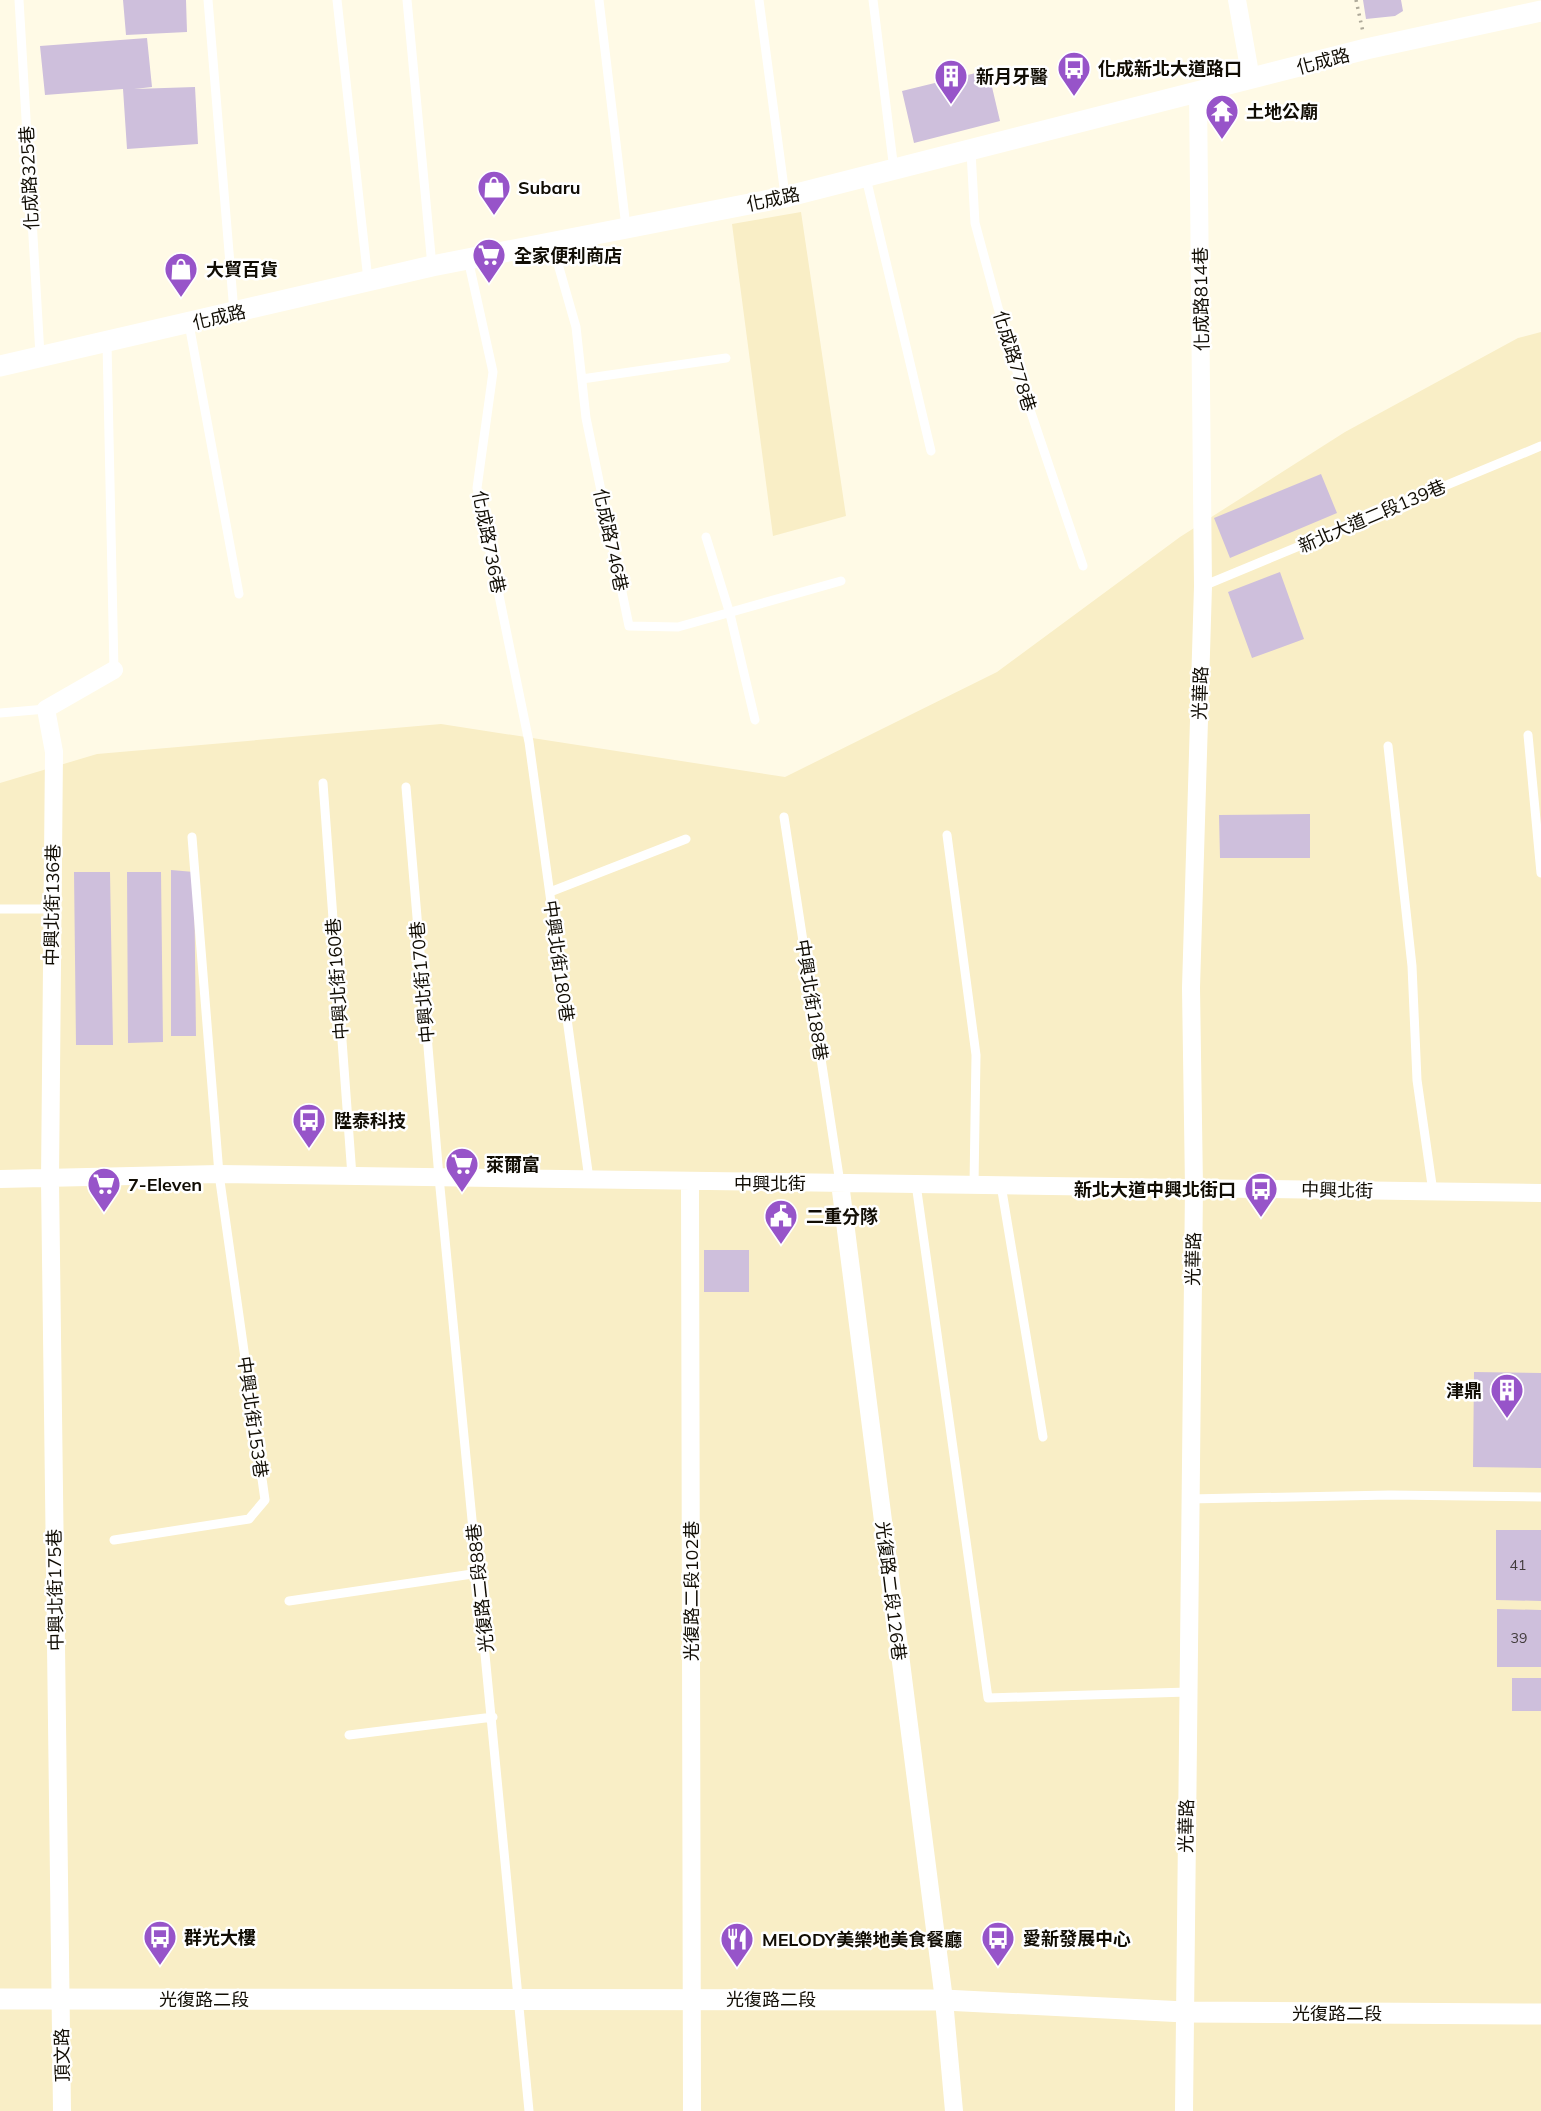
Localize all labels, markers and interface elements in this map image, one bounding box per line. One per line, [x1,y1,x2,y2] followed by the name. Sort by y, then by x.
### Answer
[1294,43,1352,79] street label: 化成路
[1055,49,1093,98] bus stop icon: 化成新北大道路口
[932,57,970,106] building icon: 新月牙醫
[1098,57,1242,80] place label: 化成新北大道路口
[976,65,1048,88] place label: 新月牙醫
[1203,92,1241,141] temple icon: 土地公廟
[1246,100,1318,123] place label: 土地公廟
[15,125,43,231] street label: 化成路325巷
[475,168,513,217] shop icon: Subaru
[518,176,580,199] place label: Subaru
[744,182,802,216] street label: 化成路
[470,236,508,285] supermarket icon: 全家便利商店
[514,244,622,267] place label: 全家便利商店
[1189,247,1213,351] street label: 化成路814巷
[162,250,200,299] shop icon: 大貿百貨
[206,258,278,281] place label: 大貿百貨
[190,300,248,334] street label: 化成路
[989,308,1041,414] street label: 化成路778巷
[1295,474,1449,558] street label: 新北大道二段139巷
[589,487,633,593] street label: 化成路746巷
[468,489,510,595] street label: 化成路736巷
[1188,666,1212,720] street label: 光華路
[39,844,65,966] street label: 中興北街136巷
[539,899,579,1023] street label: 中興北街180巷
[321,917,353,1041] street label: 中興北街160巷
[405,920,439,1044] street label: 中興北街170巷
[791,938,833,1062] street label: 中興北街188巷
[290,1101,328,1150] bus stop icon: 陞泰科技
[334,1109,406,1132] place label: 陞泰科技
[443,1145,481,1194] supermarket icon: 萊爾富
[486,1153,540,1176] place label: 萊爾富
[85,1165,123,1214] supermarket icon: 7-Eleven
[1242,1170,1280,1219] bus stop icon: 新北大道中興北街口
[734,1172,806,1195] street label: 中興北街
[128,1173,202,1196] place label: 7-Eleven
[1074,1178,1236,1201] place label: 新北大道中興北街口
[1301,1178,1373,1202] street label: 中興北街
[762,1197,800,1246] public building icon: 二重分隊
[806,1205,878,1228] place label: 二重分隊
[1181,1232,1205,1286] street label: 光華路
[233,1355,273,1479] street label: 中興北街153巷
[1488,1371,1526,1420] building icon: 津鼎
[1446,1379,1482,1402] place label: 津鼎
[871,1520,911,1662] street label: 光復路二段126巷
[680,1521,703,1661] street label: 光復路二段102巷
[462,1522,498,1654] street label: 光復路二段88巷
[42,1529,68,1651] street label: 中興北街175巷
[1510,1556,1526,1574] house number: 41
[1511,1629,1527,1647] house number: 39
[1174,1799,1198,1853] street label: 光華路
[141,1918,179,1967] bus stop icon: 群光大樓
[979,1919,1017,1968] bus stop icon: 愛新發展中心
[718,1920,756,1969] restaurant icon: MELODY美樂地美食餐廳
[184,1926,256,1949] place label: 群光大樓
[1023,1927,1131,1950] place label: 愛新發展中心
[762,1928,962,1951] place label: MELODY美樂地美食餐廳
[159,1988,249,2011] street label: 光復路二段
[726,1988,816,2011] street label: 光復路二段
[1292,2002,1382,2025] street label: 光復路二段
[50,2028,74,2082] street label: 頂文路

